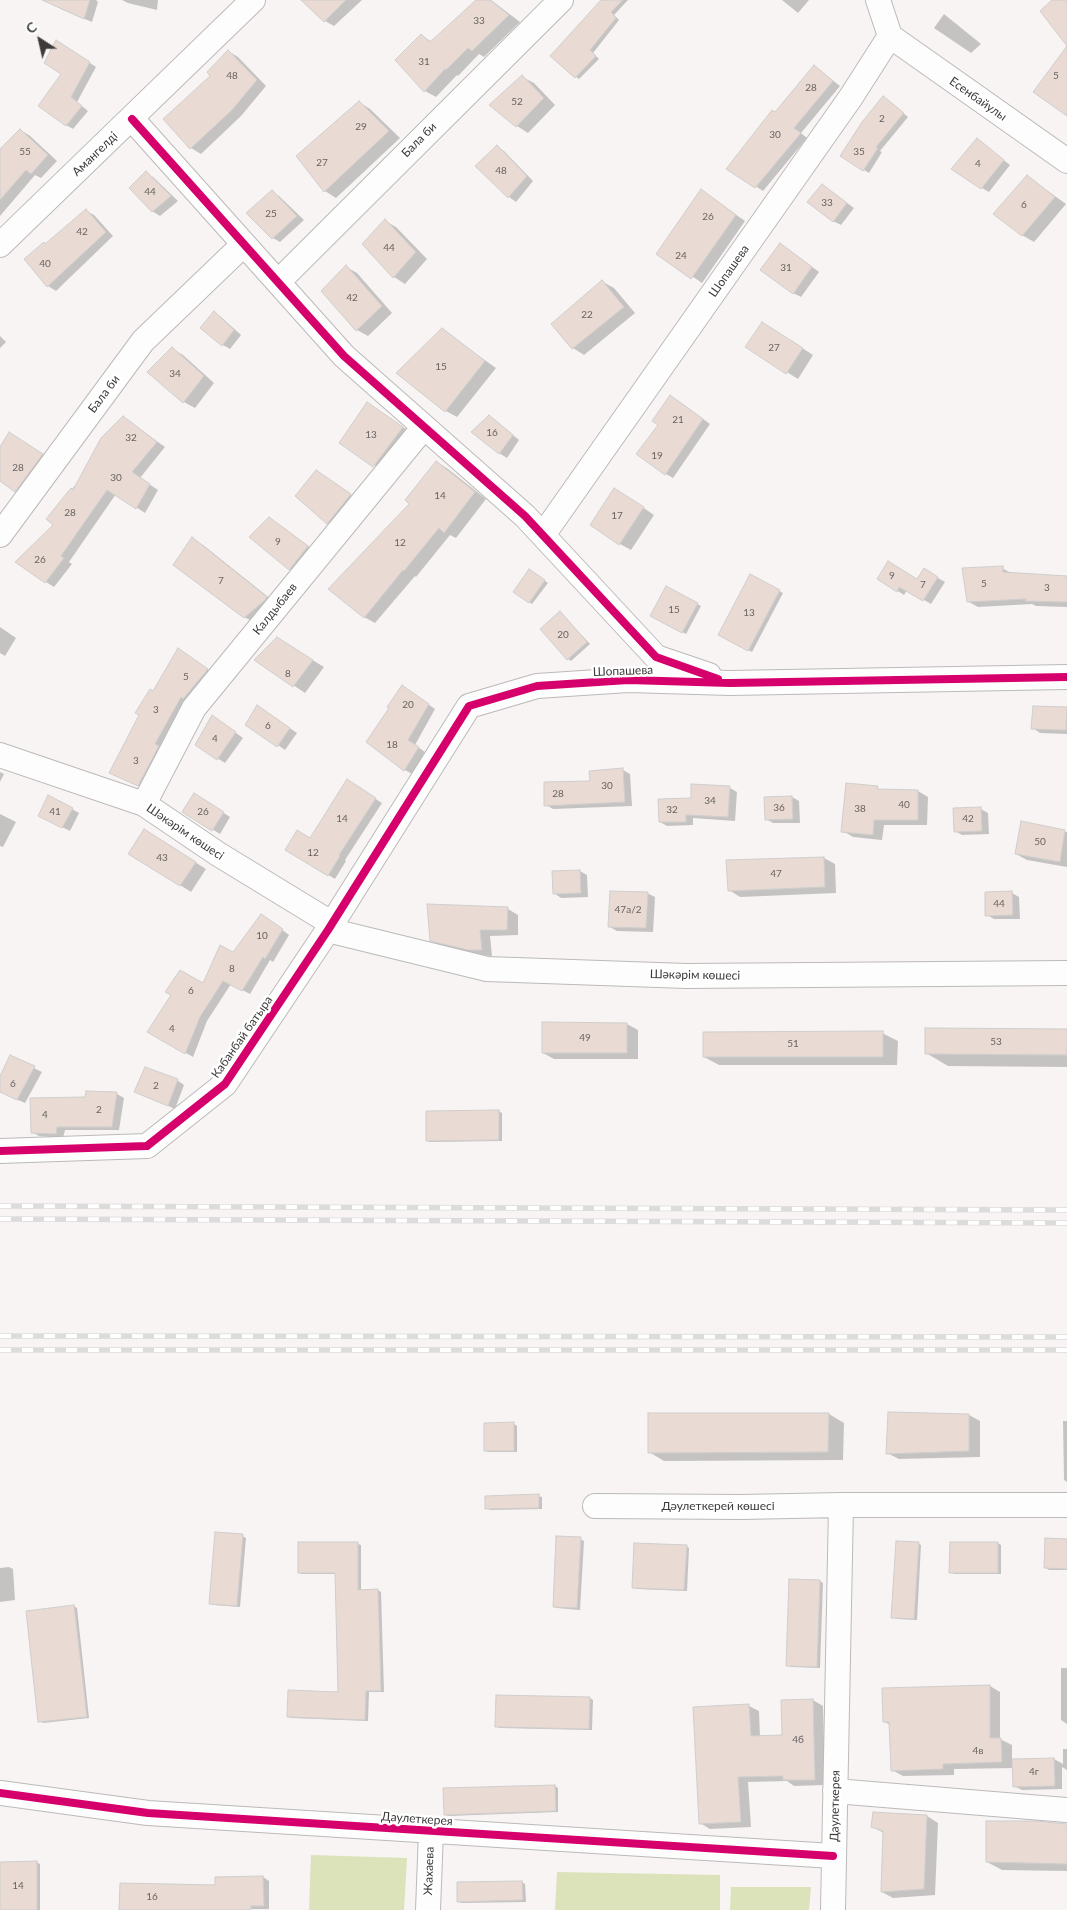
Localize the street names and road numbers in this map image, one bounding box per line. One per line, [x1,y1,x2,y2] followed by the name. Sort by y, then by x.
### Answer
[947,74,1009,124] street label: Есенбайулы
[399,120,439,160] street label: Бала би
[69,129,121,179] street label: Амангелді
[706,242,752,300] street label: Шопашева
[85,372,123,416] street label: Бала би
[250,580,300,638] street label: Калдыбаев
[593,663,653,679] street label: Шопашева
[144,801,226,863] street label: Шәкәрім көшесі
[650,967,740,983] street label: Шәкәрім көшесі
[208,993,276,1081] street label: Кабанбай батыра
[661,1499,775,1513] street label: Дәулеткерей көшесі
[827,1770,843,1842] street label: Даулеткерея
[381,1809,453,1829] street label: Даулеткерея
[421,1846,437,1896] street label: Жахаева

